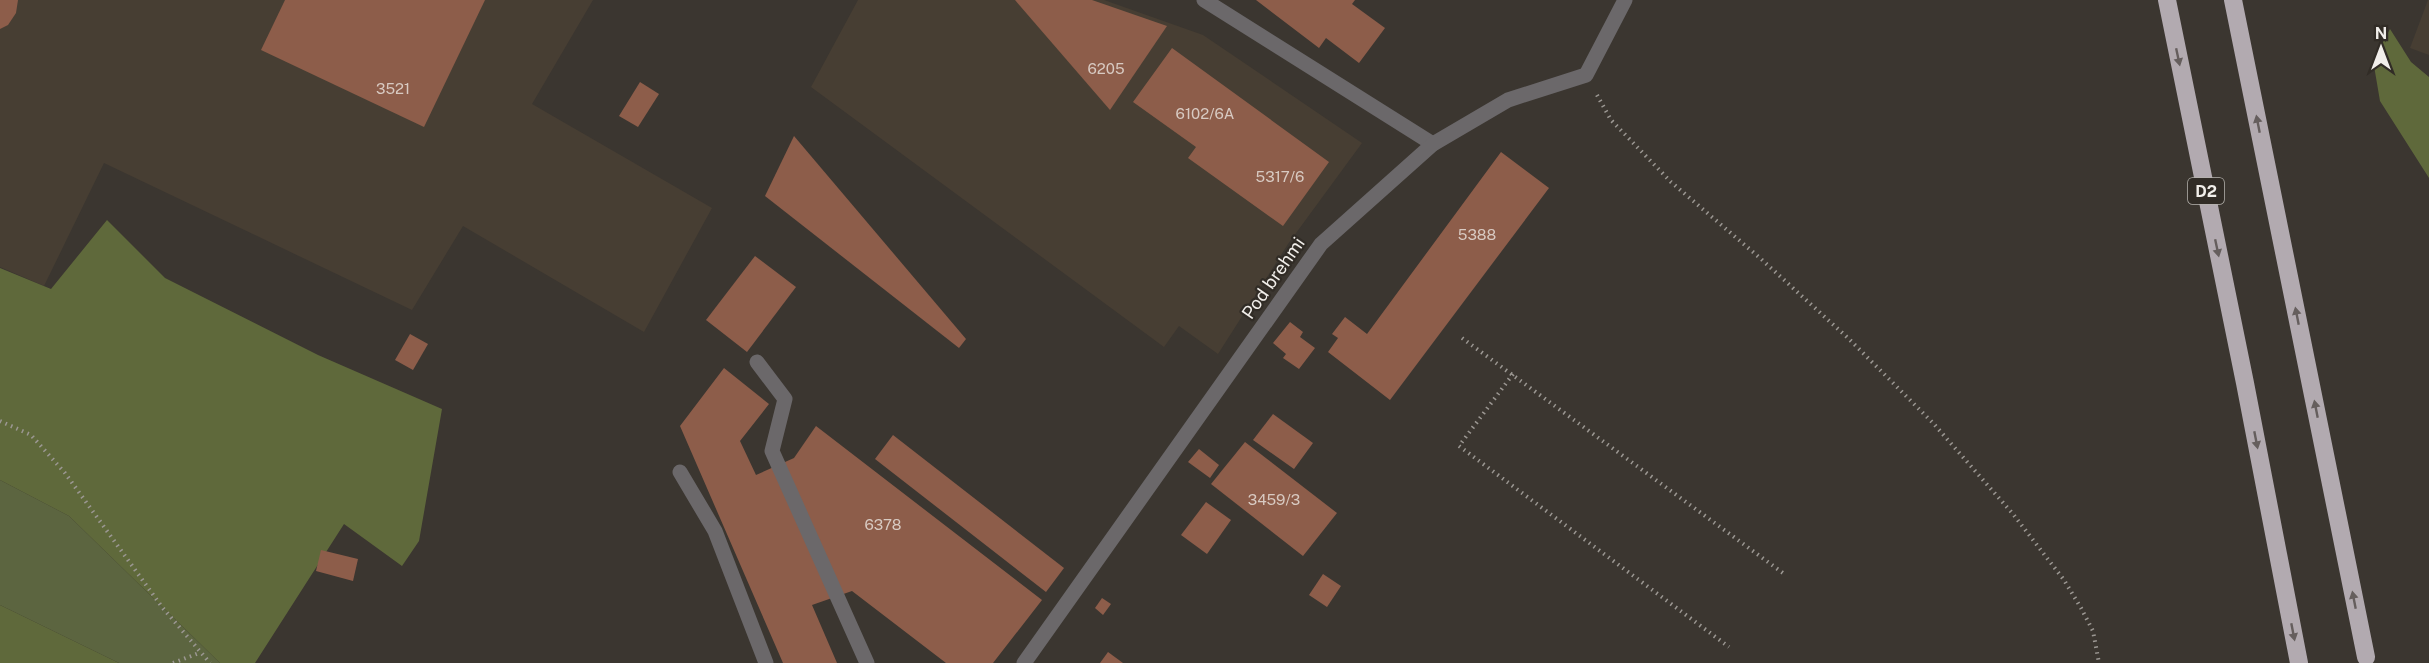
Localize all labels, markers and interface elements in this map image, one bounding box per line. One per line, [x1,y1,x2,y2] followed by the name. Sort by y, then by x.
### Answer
[2351,18,2411,78] north arrow
[2375,24,2387,43] text: N
[2174,48,2183,67] one-way arrow
[1087,60,1125,77] house number: 6205
[376,80,410,97] house number: 3521
[1176,105,1235,122] house number: 6102/6A
[2253,115,2262,134] one-way arrow
[1256,168,1304,185] house number: 5317/6
[2188,178,2224,204] road number: D2
[1458,226,1496,243] house number: 5388
[1237,233,1309,323] street label: Pod brehmi
[2213,239,2222,258] one-way arrow
[2292,306,2301,325] one-way arrow
[2310,400,2320,418] one-way arrow
[2252,431,2261,450] one-way arrow
[1248,491,1300,508] house number: 3459/3
[865,516,901,533] house number: 6378
[2349,590,2358,609] one-way arrow
[2289,622,2298,641] one-way arrow

